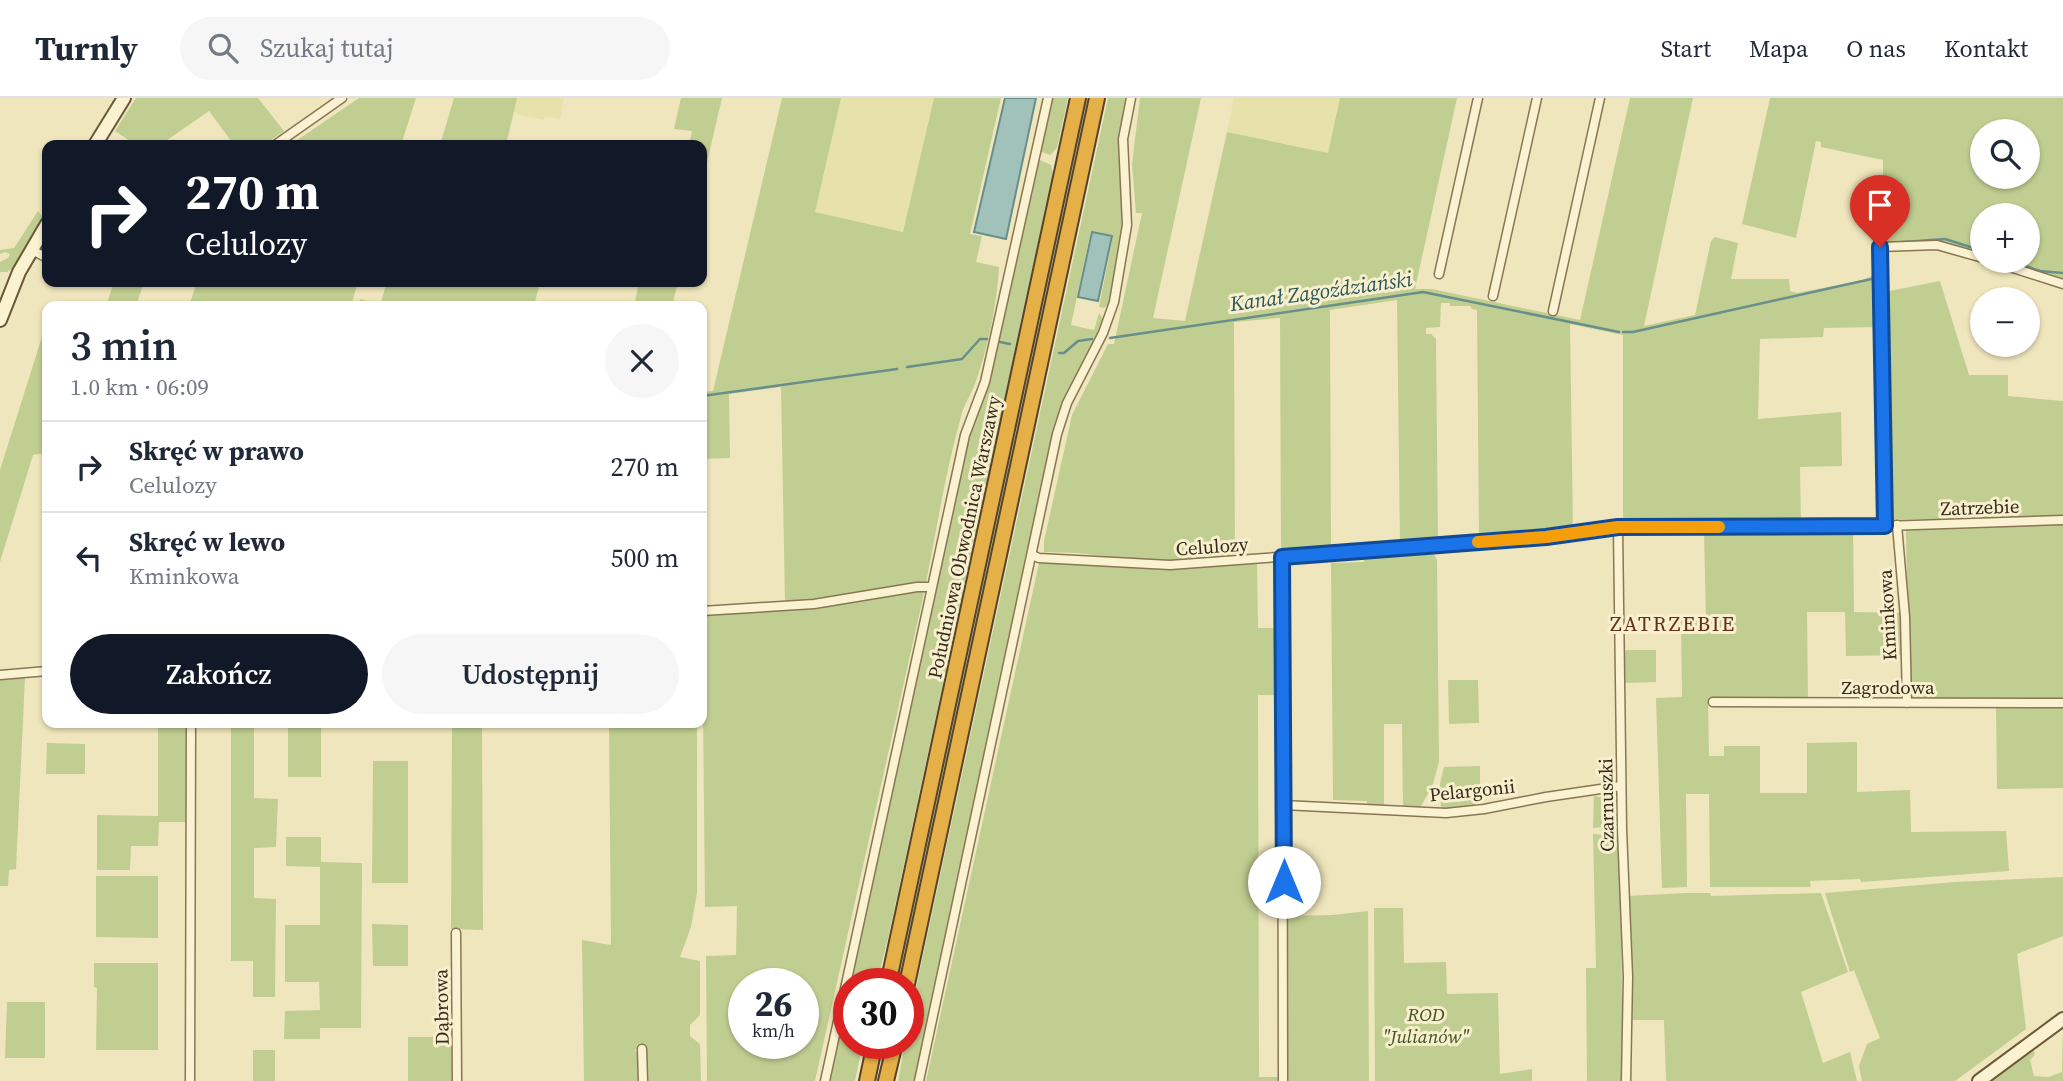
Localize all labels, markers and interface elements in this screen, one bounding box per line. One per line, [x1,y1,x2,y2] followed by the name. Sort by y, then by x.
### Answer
[180,17,670,80] search box
[35,26,138,71] text: Turnly
[204,29,242,67] icon: search
[260,30,394,66] text: Szukaj tutaj
[1661,32,1711,65] text: Start
[1749,32,1808,65] text: Mapa
[1846,32,1906,65] text: O nas
[1944,32,2028,65] text: Kontakt
[1970,119,2040,357] map controls
[1970,119,2040,189] button: search
[185,158,320,225] text: 270 m
[70,168,161,259] icon: right
[1850,175,1910,247] pin
[1861,186,1899,224] icon: arrive
[1970,203,2040,273] button: +
[185,222,307,266] text: Celulozy
[1227,264,1415,318] water label: Kanał Zagoździański
[1970,287,2040,357] button: −
[70,316,178,374] text: 3 min
[605,324,679,398] button: close
[70,371,209,403] text: 1.0 km · 06:09
[921,393,1007,681] street label: Południowa Obwodnica Warszawy
[129,433,304,469] text: Skręć w prawo
[70,448,108,486] icon: right
[611,449,679,485] text: 270 m
[129,469,217,501] text: Celulozy
[1940,493,2020,521] street label: Zatrzebie
[129,524,285,560] text: Skręć w lewo
[1175,530,1249,561] street label: Celulozy
[70,539,108,577] icon: left
[611,540,679,576] text: 500 m
[129,560,240,592] text: Kminkowa
[1872,568,1902,661] street label: Kminkowa
[1610,609,1736,638] district label: ZATRZEBIE
[70,634,368,714] button: Zakończ
[382,634,679,714] button: Udostępnij
[1841,674,1935,700] street label: Zagrodowa
[1592,758,1620,852] street label: Czarnuszki
[1428,773,1517,807] street label: Pelargonii
[1247,845,1321,919] position arrow
[427,968,455,1045] street label: Dąbrowa
[833,968,924,1059] speed limit sign: 30
[755,980,792,1028] text: 26
[1382,1001,1470,1049] park label: ROD "Julianów"
[752,1018,795,1043] text: km/h

